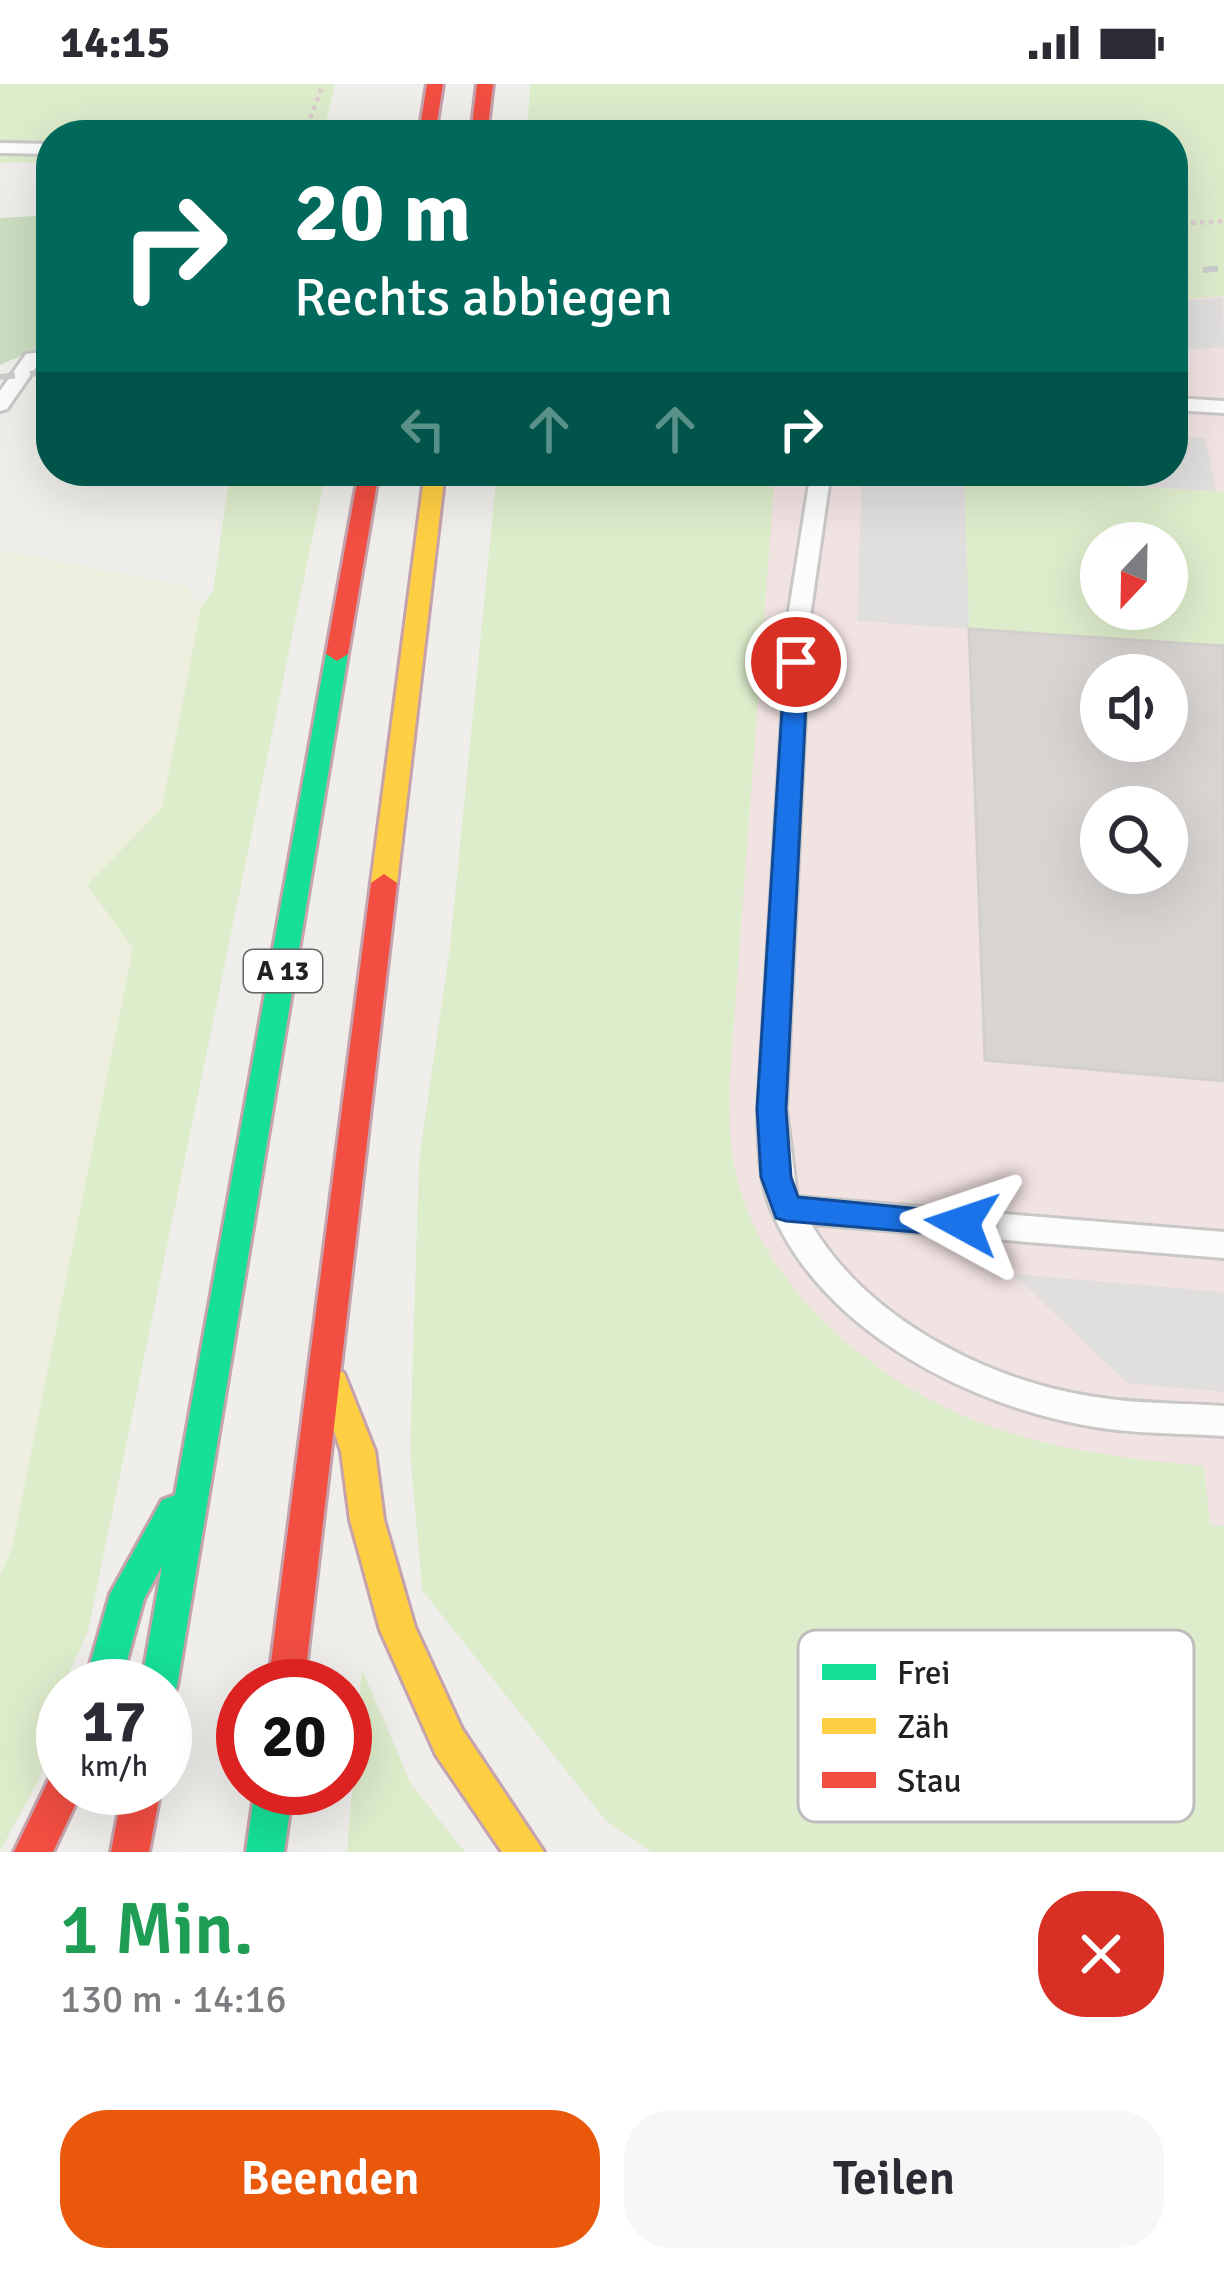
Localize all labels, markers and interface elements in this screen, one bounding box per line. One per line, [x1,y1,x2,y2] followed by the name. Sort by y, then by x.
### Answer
[60,15,170,70] text: 14:15
[294,161,471,265] text: 20 m
[96,168,252,324] icon: right
[294,264,673,331] text: Rechts abbiegen
[390,396,456,462] icon: left
[516,396,582,462] icon: ahead
[642,396,708,462] icon: ahead
[768,396,834,462] icon: right
[1080,522,1188,630] north arrow
[1080,522,1188,894] map controls
[745,611,847,713] pin
[763,629,829,695] icon: arrive
[1080,654,1188,762] button: sound
[1080,786,1188,894] button: search
[244,950,322,992] road number: A 13
[899,1160,1025,1286] position arrow
[798,1630,1194,1822] legend
[897,1653,950,1694] text: Frei
[216,1659,372,1815] speed limit sign: 20
[82,1685,146,1759] text: 17
[897,1707,950,1748] text: Zäh
[80,1748,148,1785] text: km/h
[897,1761,962,1802] text: Stau
[60,1885,254,1974] text: 1 Min.
[1038,1891,1164,2017] button: close
[60,1975,287,2023] text: 130 m · 14:16
[60,2110,600,2248] button: Beenden
[624,2110,1164,2248] button: Teilen

